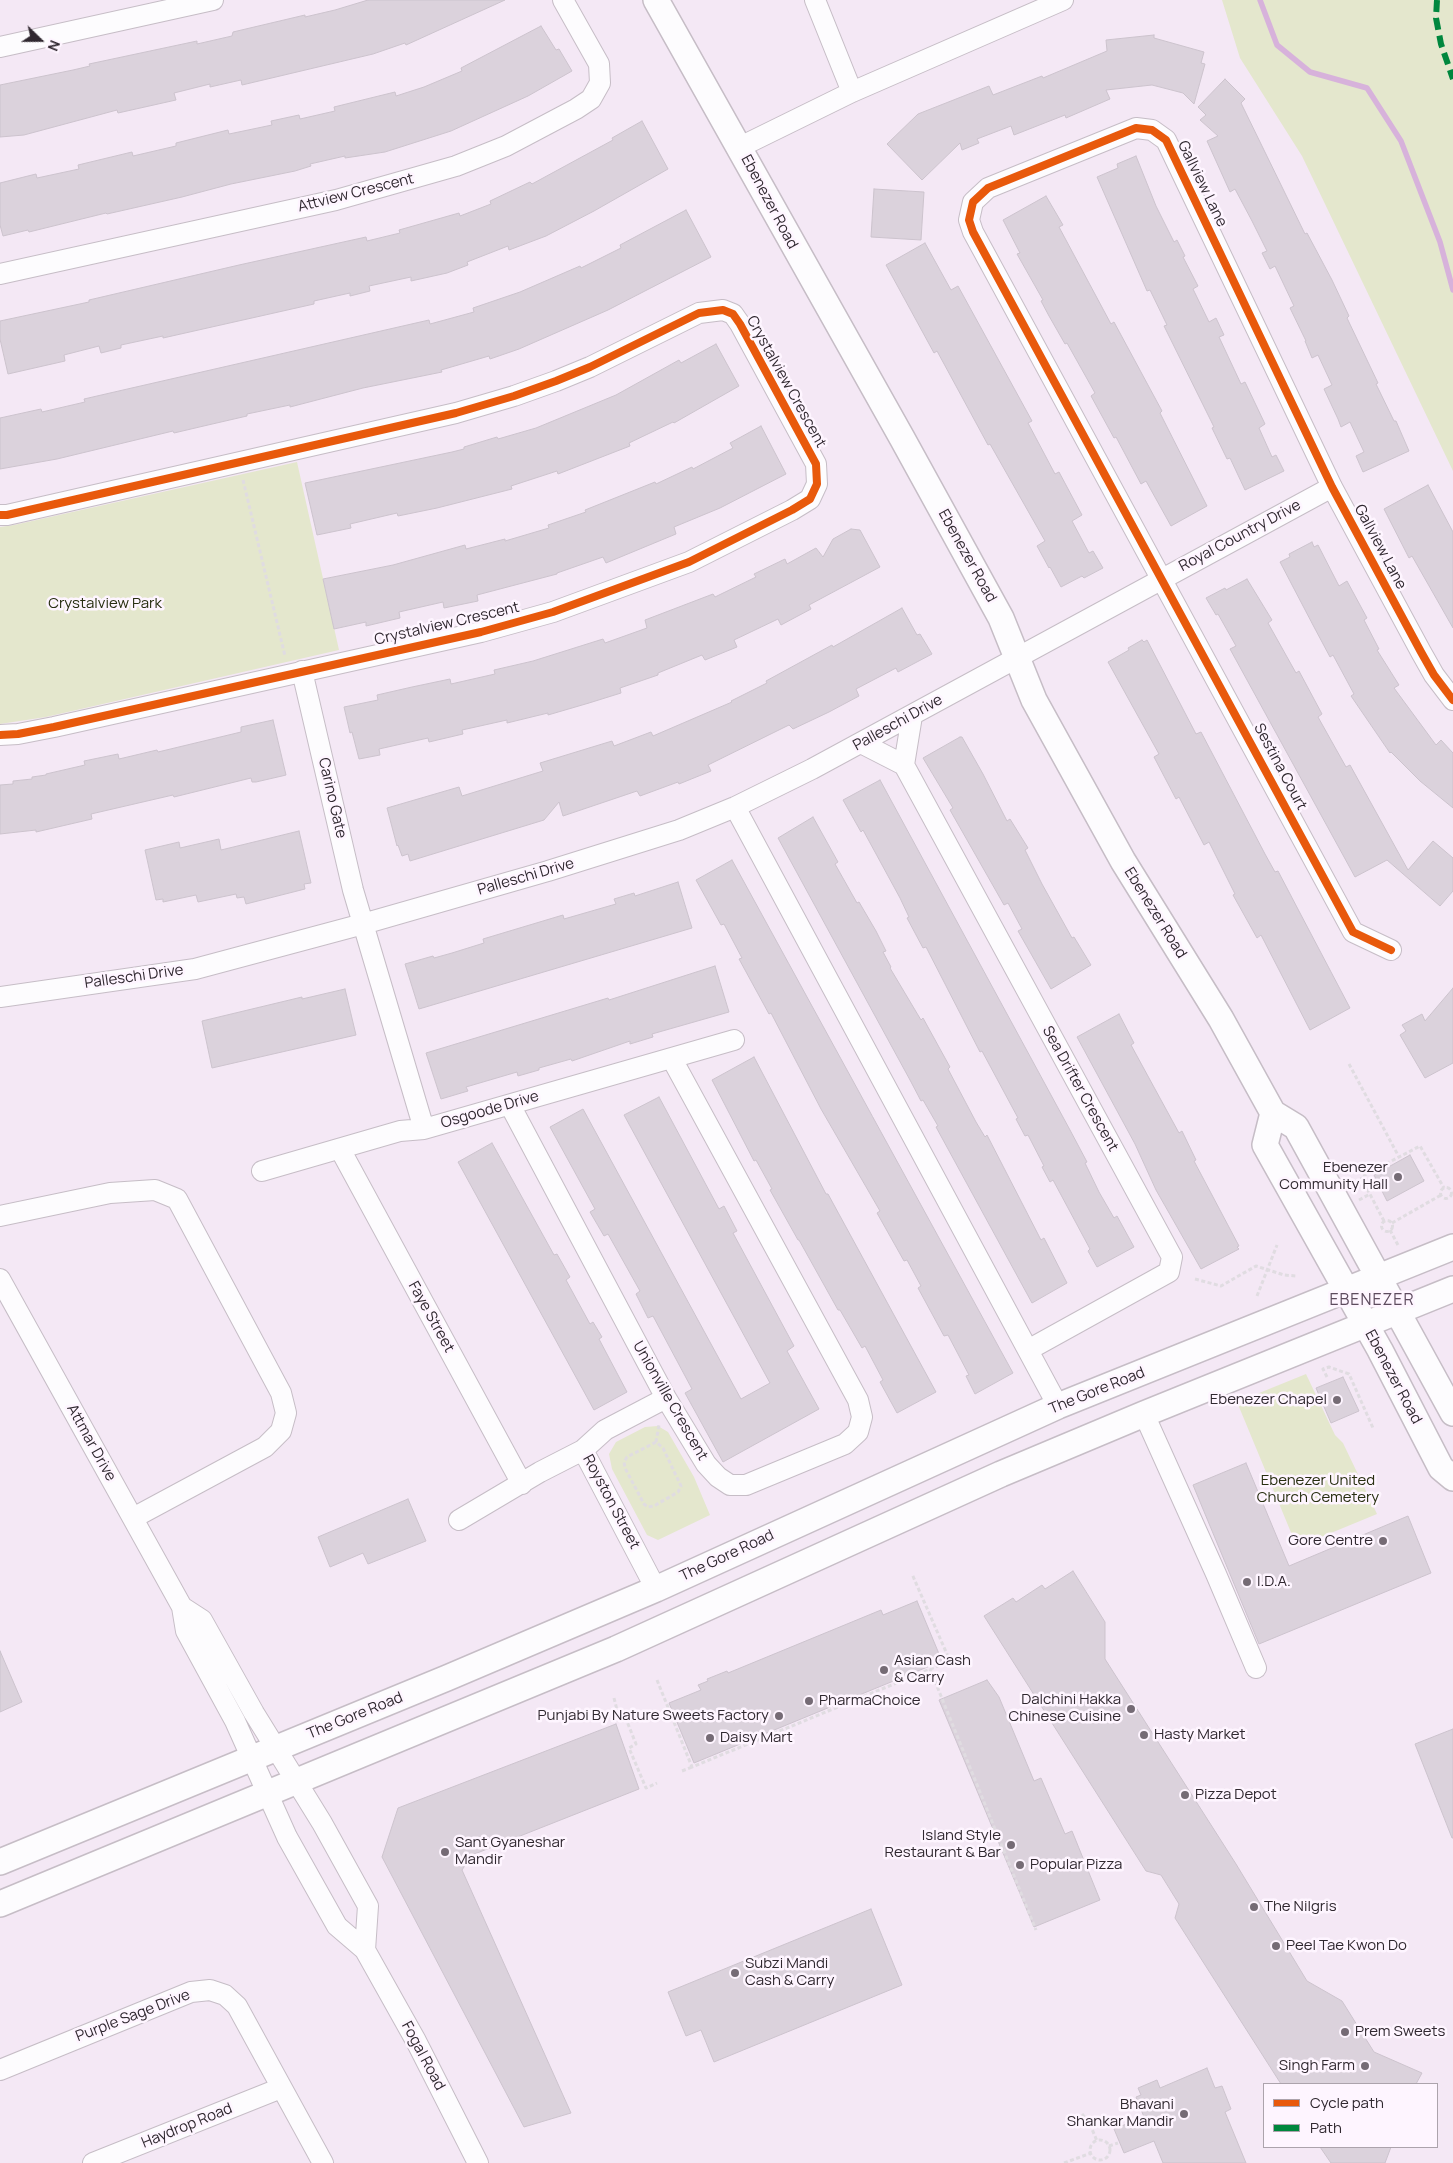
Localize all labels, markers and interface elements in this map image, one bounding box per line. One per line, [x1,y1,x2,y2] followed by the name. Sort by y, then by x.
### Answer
[15,15,65,65] north arrow
[44,38,65,54] text: N
[1173,138,1231,230] street label: Gallview Lane
[737,152,801,252] street label: Ebenezer Road
[296,170,416,216] street label: Attview Crescent
[742,313,830,451] street label: Crystalview Crescent
[1176,496,1304,576] street label: Royal Country Drive
[1350,501,1410,593] street label: Gallview Lane
[934,506,1000,606] street label: Ebenezer Road
[48,595,162,613] park label: Crystalview Park
[373,599,521,649] street label: Crystalview Crescent
[850,691,946,755] street label: Palleschi Drive
[1250,721,1310,813] street label: Sestina Court
[314,756,350,840] street label: Carino Gate
[476,855,576,899] street label: Palleschi Drive
[1120,864,1190,962] street label: Ebenezer Road
[83,961,185,993] street label: Palleschi Drive
[1038,1023,1122,1155] street label: Sea Drifter Crescent
[439,1087,541,1133] street label: Osgoode Drive
[1279,1159,1388,1194] place label: Ebenezer Community Hall
[1392,1171,1404,1183] marker: Ebenezer Community Hall
[404,1278,458,1356] street label: Faye Street
[1328,1291,1416,1311] district label: EBENEZER
[1361,1327,1425,1427] street label: Ebenezer Road
[629,1338,711,1464] street label: Unionville Crescent
[1047,1364,1147,1418] street label: The Gore Road
[1210,1391,1327,1409] place label: Ebenezer Chapel
[1331,1394,1343,1406] marker: Ebenezer Chapel
[62,1401,120,1485] street label: Attmar Drive
[579,1452,643,1552] street label: Royston Street
[1257,1472,1379,1507] park label: Ebenezer United Church Cemetery
[677,1526,777,1586] street label: The Gore Road
[1288,1532,1373,1550] place label: Gore Centre
[1377,1535,1389,1547] marker: Gore Centre
[1257,1573,1291,1591] place label: I.D.A.
[1241,1576,1253,1588] marker: I.D.A.
[894,1652,971,1687] place label: Asian Cash & Carry
[878,1664,890,1676] marker: Asian Cash & Carry
[305,1689,405,1743] street label: The Gore Road
[1008,1691,1121,1726] place label: Dalchini Hakka Chinese Cuisine
[819,1692,921,1710] place label: PharmaChoice
[803,1695,815,1707] marker: PharmaChoice
[1125,1703,1137,1715] marker: Dalchini Hakka Chinese Cuisine
[537,1707,769,1725] place label: Punjabi By Nature Sweets Factory
[773,1710,785,1722] marker: Punjabi By Nature Sweets Factory
[1154,1726,1246,1744] place label: Hasty Market
[720,1729,793,1747] place label: Daisy Mart
[1138,1729,1150,1741] marker: Hasty Market
[704,1732,716,1744] marker: Daisy Mart
[1195,1786,1277,1804] place label: Pizza Depot
[1179,1789,1191,1801] marker: Pizza Depot
[885,1827,1001,1862] place label: Island Style Restaurant & Bar
[455,1834,565,1869] place label: Sant Gyaneshar Mandir
[1005,1839,1017,1851] marker: Island Style Restaurant & Bar
[439,1846,451,1858] marker: Sant Gyaneshar Mandir
[1030,1856,1122,1874] place label: Popular Pizza
[1014,1859,1026,1871] marker: Popular Pizza
[1264,1898,1337,1916] place label: The Nilgris
[1248,1901,1260,1913] marker: The Nilgris
[1286,1937,1407,1955] place label: Peel Tae Kwon Do
[1270,1940,1282,1952] marker: Peel Tae Kwon Do
[745,1955,834,1990] place label: Subzi Mandi Cash & Carry
[729,1967,741,1979] marker: Subzi Mandi Cash & Carry
[73,1986,193,2046] street label: Purple Sage Drive
[397,2018,449,2094] street label: Fogal Road
[1355,2023,1445,2041] place label: Prem Sweets
[1339,2026,1351,2038] marker: Prem Sweets
[1279,2057,1355,2075] place label: Singh Farm
[1359,2060,1371,2072] marker: Singh Farm
[1263,2083,1438,2148] legend
[1310,2092,1384,2113] text: Cycle path
[1067,2096,1174,2131] place label: Bhavani Shankar Mandir
[139,2100,235,2152] street label: Haydrop Road
[1178,2108,1190,2120] marker: Bhavani Shankar Mandir
[1310,2117,1342,2138] text: Path

